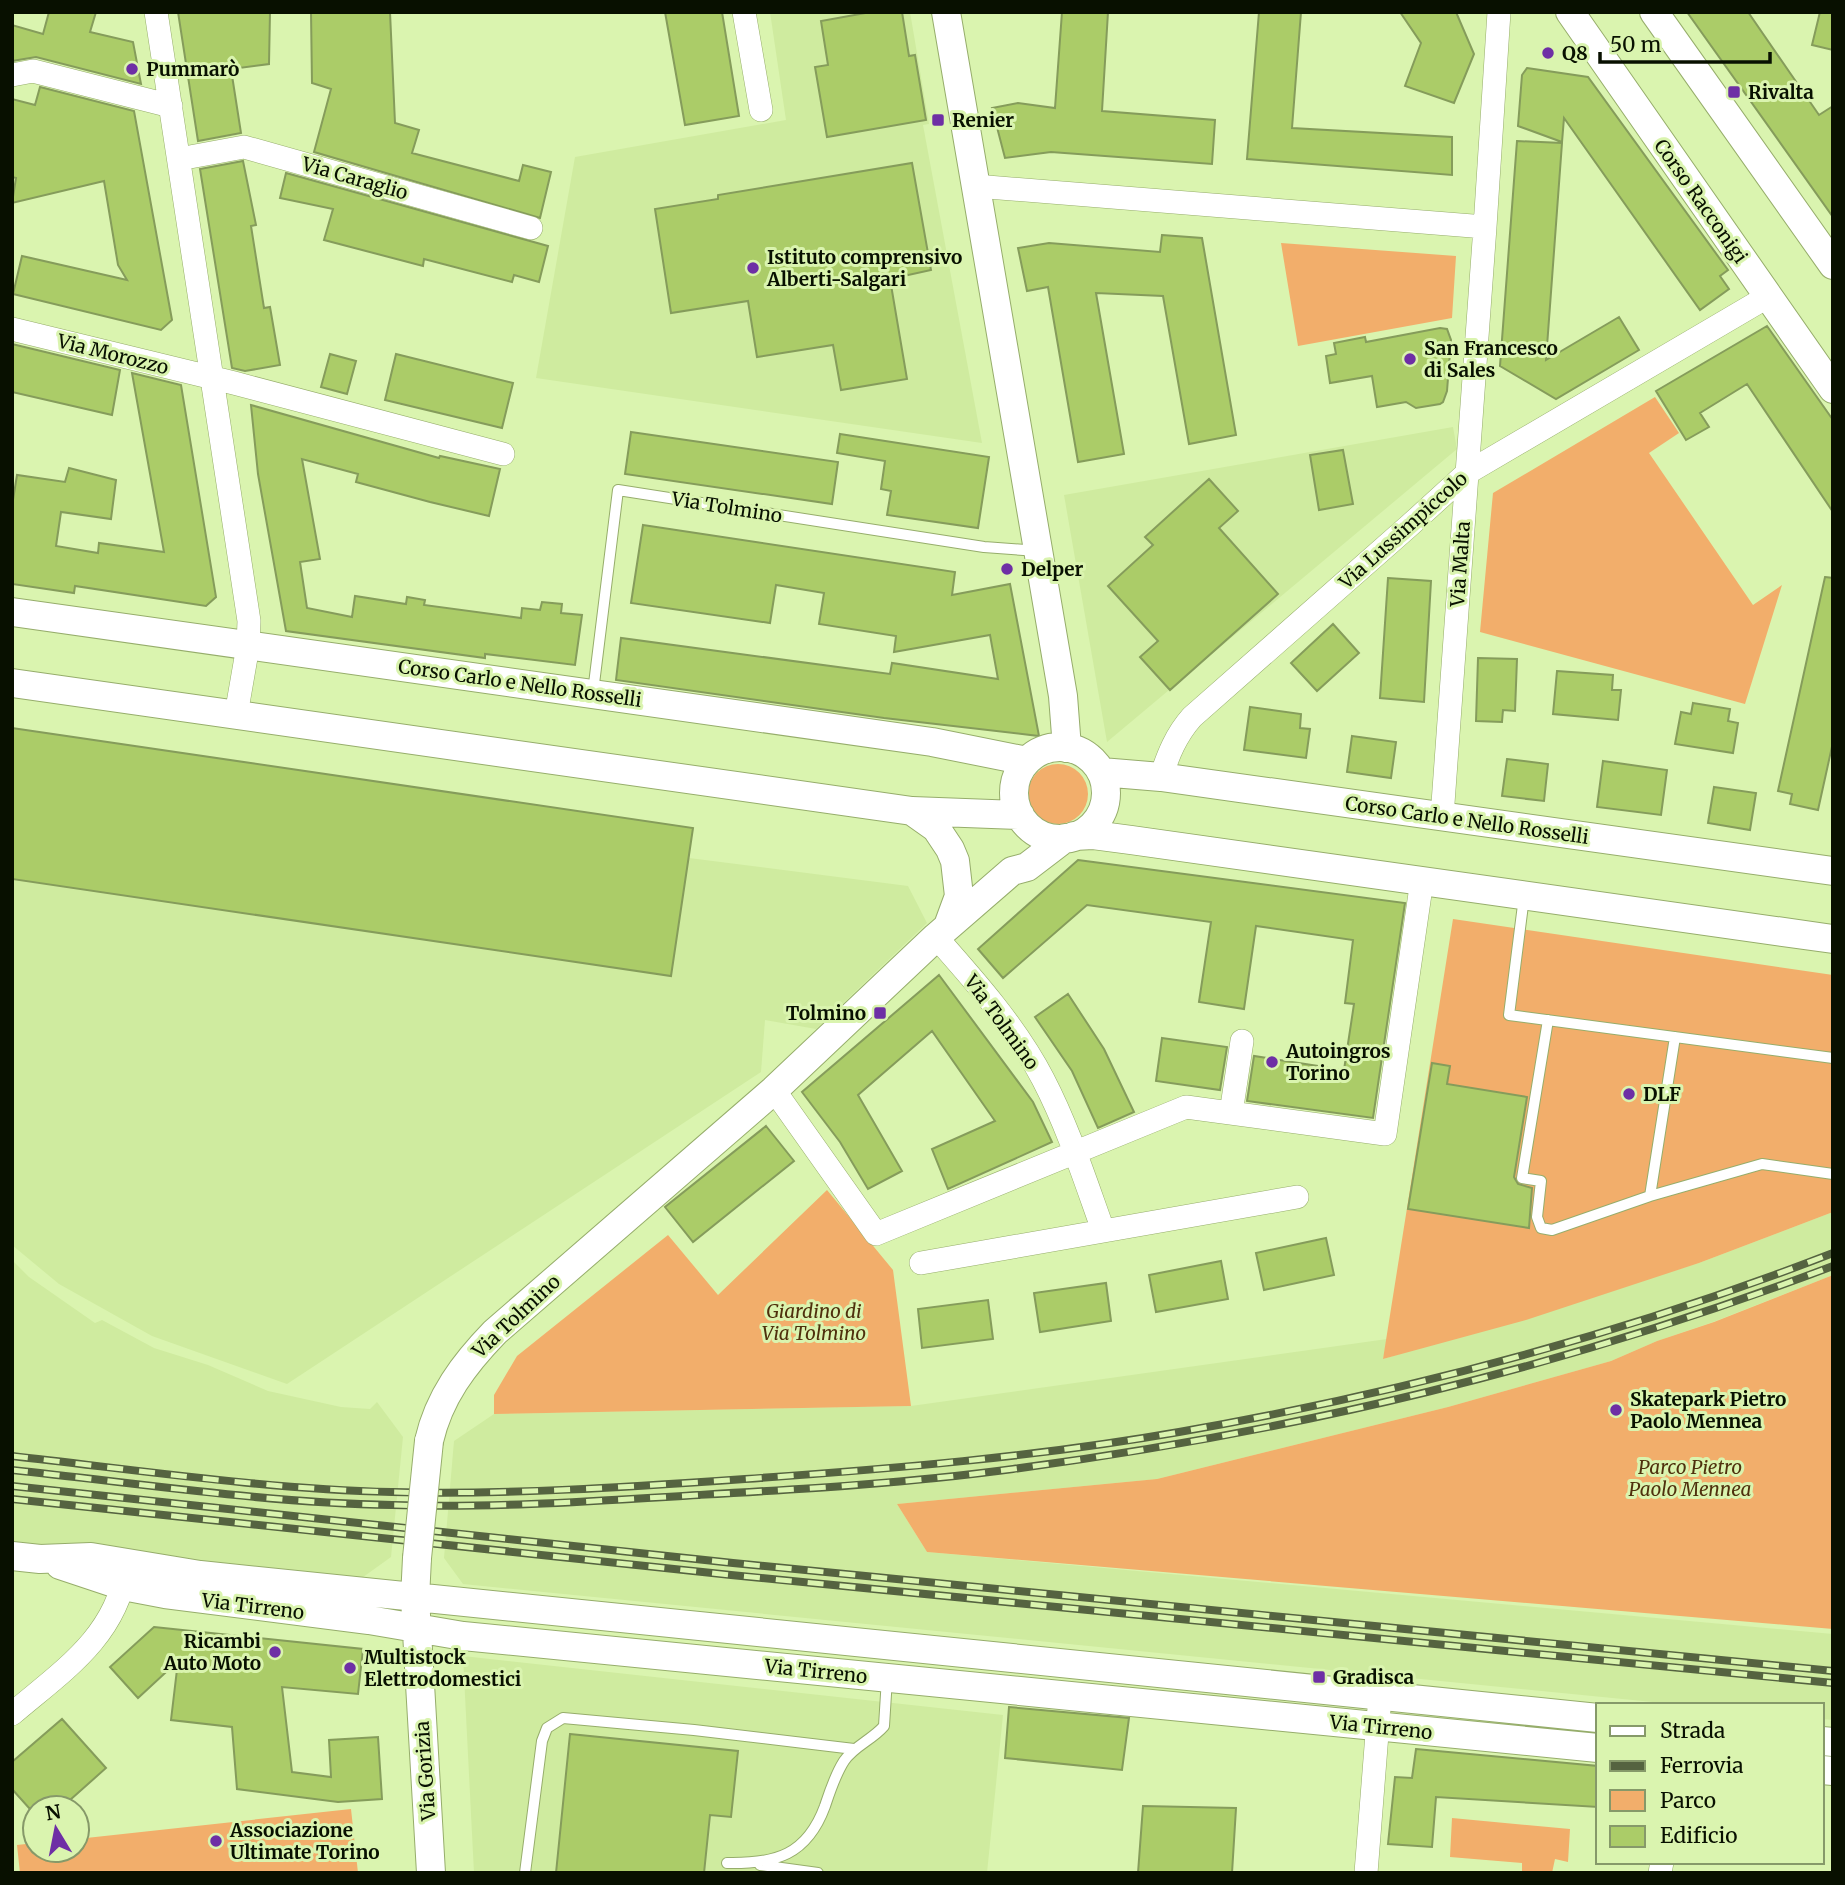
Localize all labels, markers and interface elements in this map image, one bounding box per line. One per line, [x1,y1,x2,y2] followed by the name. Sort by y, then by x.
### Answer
[1600,21,1770,65] scale bar
[1610,31,1661,58] text: 50 m
[1562,41,1588,65] place label: Q8
[1540,45,1556,61] marker: Q8
[146,57,239,81] place label: Pummarò
[124,61,140,77] marker: Pummarò
[1748,80,1814,104] place label: Rivalta
[1726,84,1742,100] marker: Rivalta
[952,108,1014,132] place label: Renier
[930,112,946,128] marker: Renier
[1649,134,1753,268] street label: Corso Racconigi
[298,151,411,205] street label: Via Caraglio
[766,245,962,291] place label: Istituto comprensivo Alberti-Salgari
[745,260,761,276] marker: Istituto comprensivo Alberti-Salgari
[54,328,171,379] street label: Via Morozzo
[1424,336,1558,382] place label: San Francesco di Sales
[1402,351,1418,367] marker: San Francesco di Sales
[1333,466,1472,595] street label: Via Lussimpiccolo
[669,486,784,528] street label: Via Tolmino
[1445,520,1475,609] street label: Via Malta
[1021,557,1084,581] place label: Delper
[999,561,1015,577] marker: Delper
[397,654,643,712] street label: Corso Carlo e Nello Rosselli
[1344,791,1590,849] street label: Corso Carlo e Nello Rosselli
[959,969,1044,1074] street label: Via Tolmino
[786,1001,866,1025] place label: Tolmino
[872,1005,888,1021] marker: Tolmino
[1285,1039,1391,1085] place label: Autoingros Torino
[1264,1054,1280,1070] marker: Autoingros Torino
[1643,1082,1681,1106] place label: DLF
[1621,1086,1637,1102] marker: DLF
[466,1269,565,1363] street label: Via Tolmino
[762,1299,866,1345] park label: Giardino di Via Tolmino
[1630,1387,1786,1433] place label: Skatepark Pietro Paolo Mennea
[1608,1402,1624,1418] marker: Skatepark Pietro Paolo Mennea
[1629,1455,1752,1501] park label: Parco Pietro Paolo Mennea
[199,1588,306,1624] street label: Via Tirreno
[163,1629,261,1675] place label: Ricambi Auto Moto
[267,1644,283,1660] marker: Ricambi Auto Moto
[364,1645,522,1691] place label: Multistock Elettrodomestici
[763,1654,868,1688] street label: Via Tirreno
[342,1660,358,1676] marker: Multistock Elettrodomestici
[1333,1665,1415,1689] place label: Gradisca
[1311,1669,1327,1685] marker: Gradisca
[1596,1703,1824,1864] legend
[1328,1710,1433,1744] street label: Via Tirreno
[1660,1717,1725,1744] text: Strada
[410,1720,441,1823] street label: Via Gorizia
[1660,1752,1744,1779] text: Ferrovia
[1660,1787,1716,1814] text: Parco
[21,1794,91,1864] north arrow
[44,1799,63,1825] text: N
[229,1818,380,1864] place label: Associazione Ultimate Torino
[1660,1822,1737,1849] text: Edificio
[208,1833,224,1849] marker: Associazione Ultimate Torino

